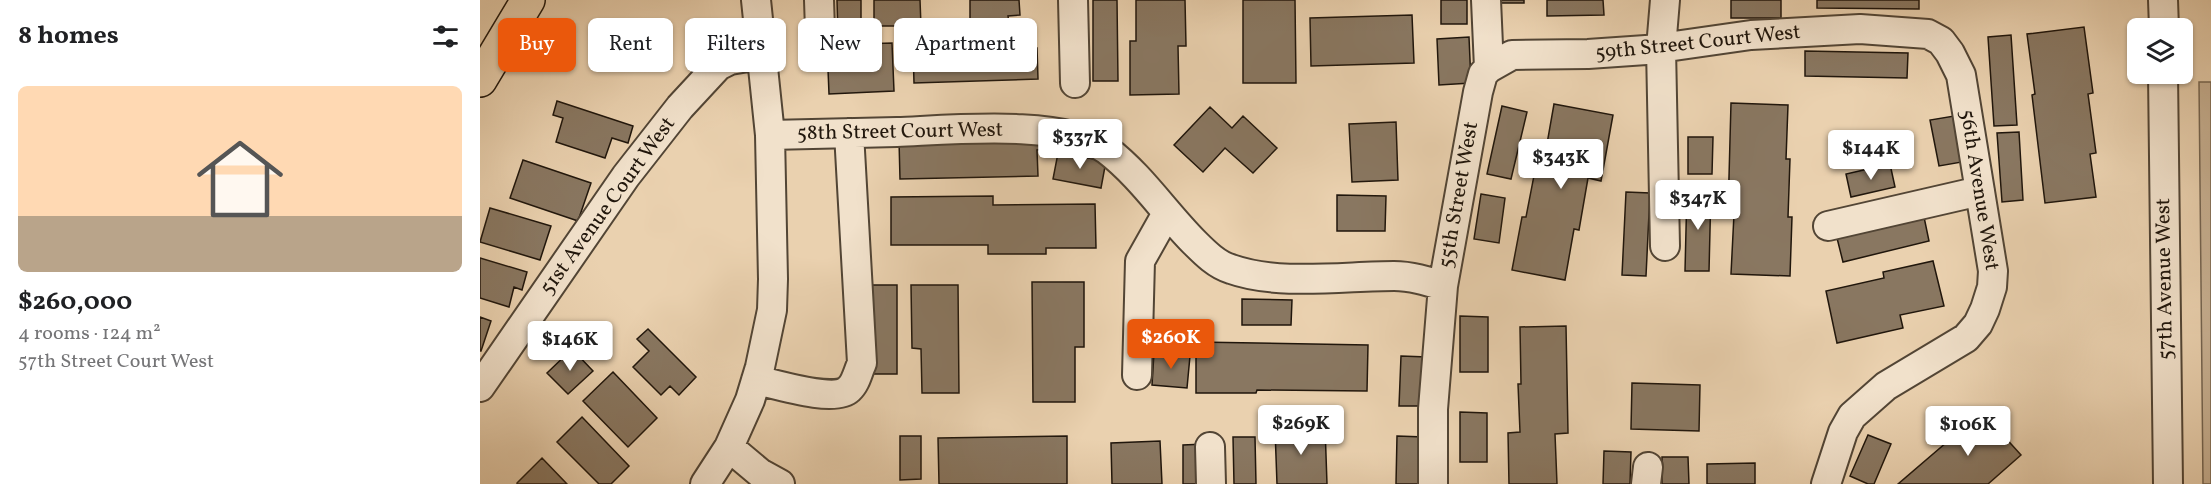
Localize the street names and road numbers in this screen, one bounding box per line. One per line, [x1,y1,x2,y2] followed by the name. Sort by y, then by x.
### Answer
[1594,18,1802,68] street label: 59th Street Court West
[1952,107,2006,273] street label: 56th Avenue West
[533,111,683,301] street label: 51st Avenue Court West
[797,116,1003,148] street label: 58th Street Court West
[1432,119,1486,271] street label: 55th Street West
[2149,198,2181,360] street label: 57th Avenue West

